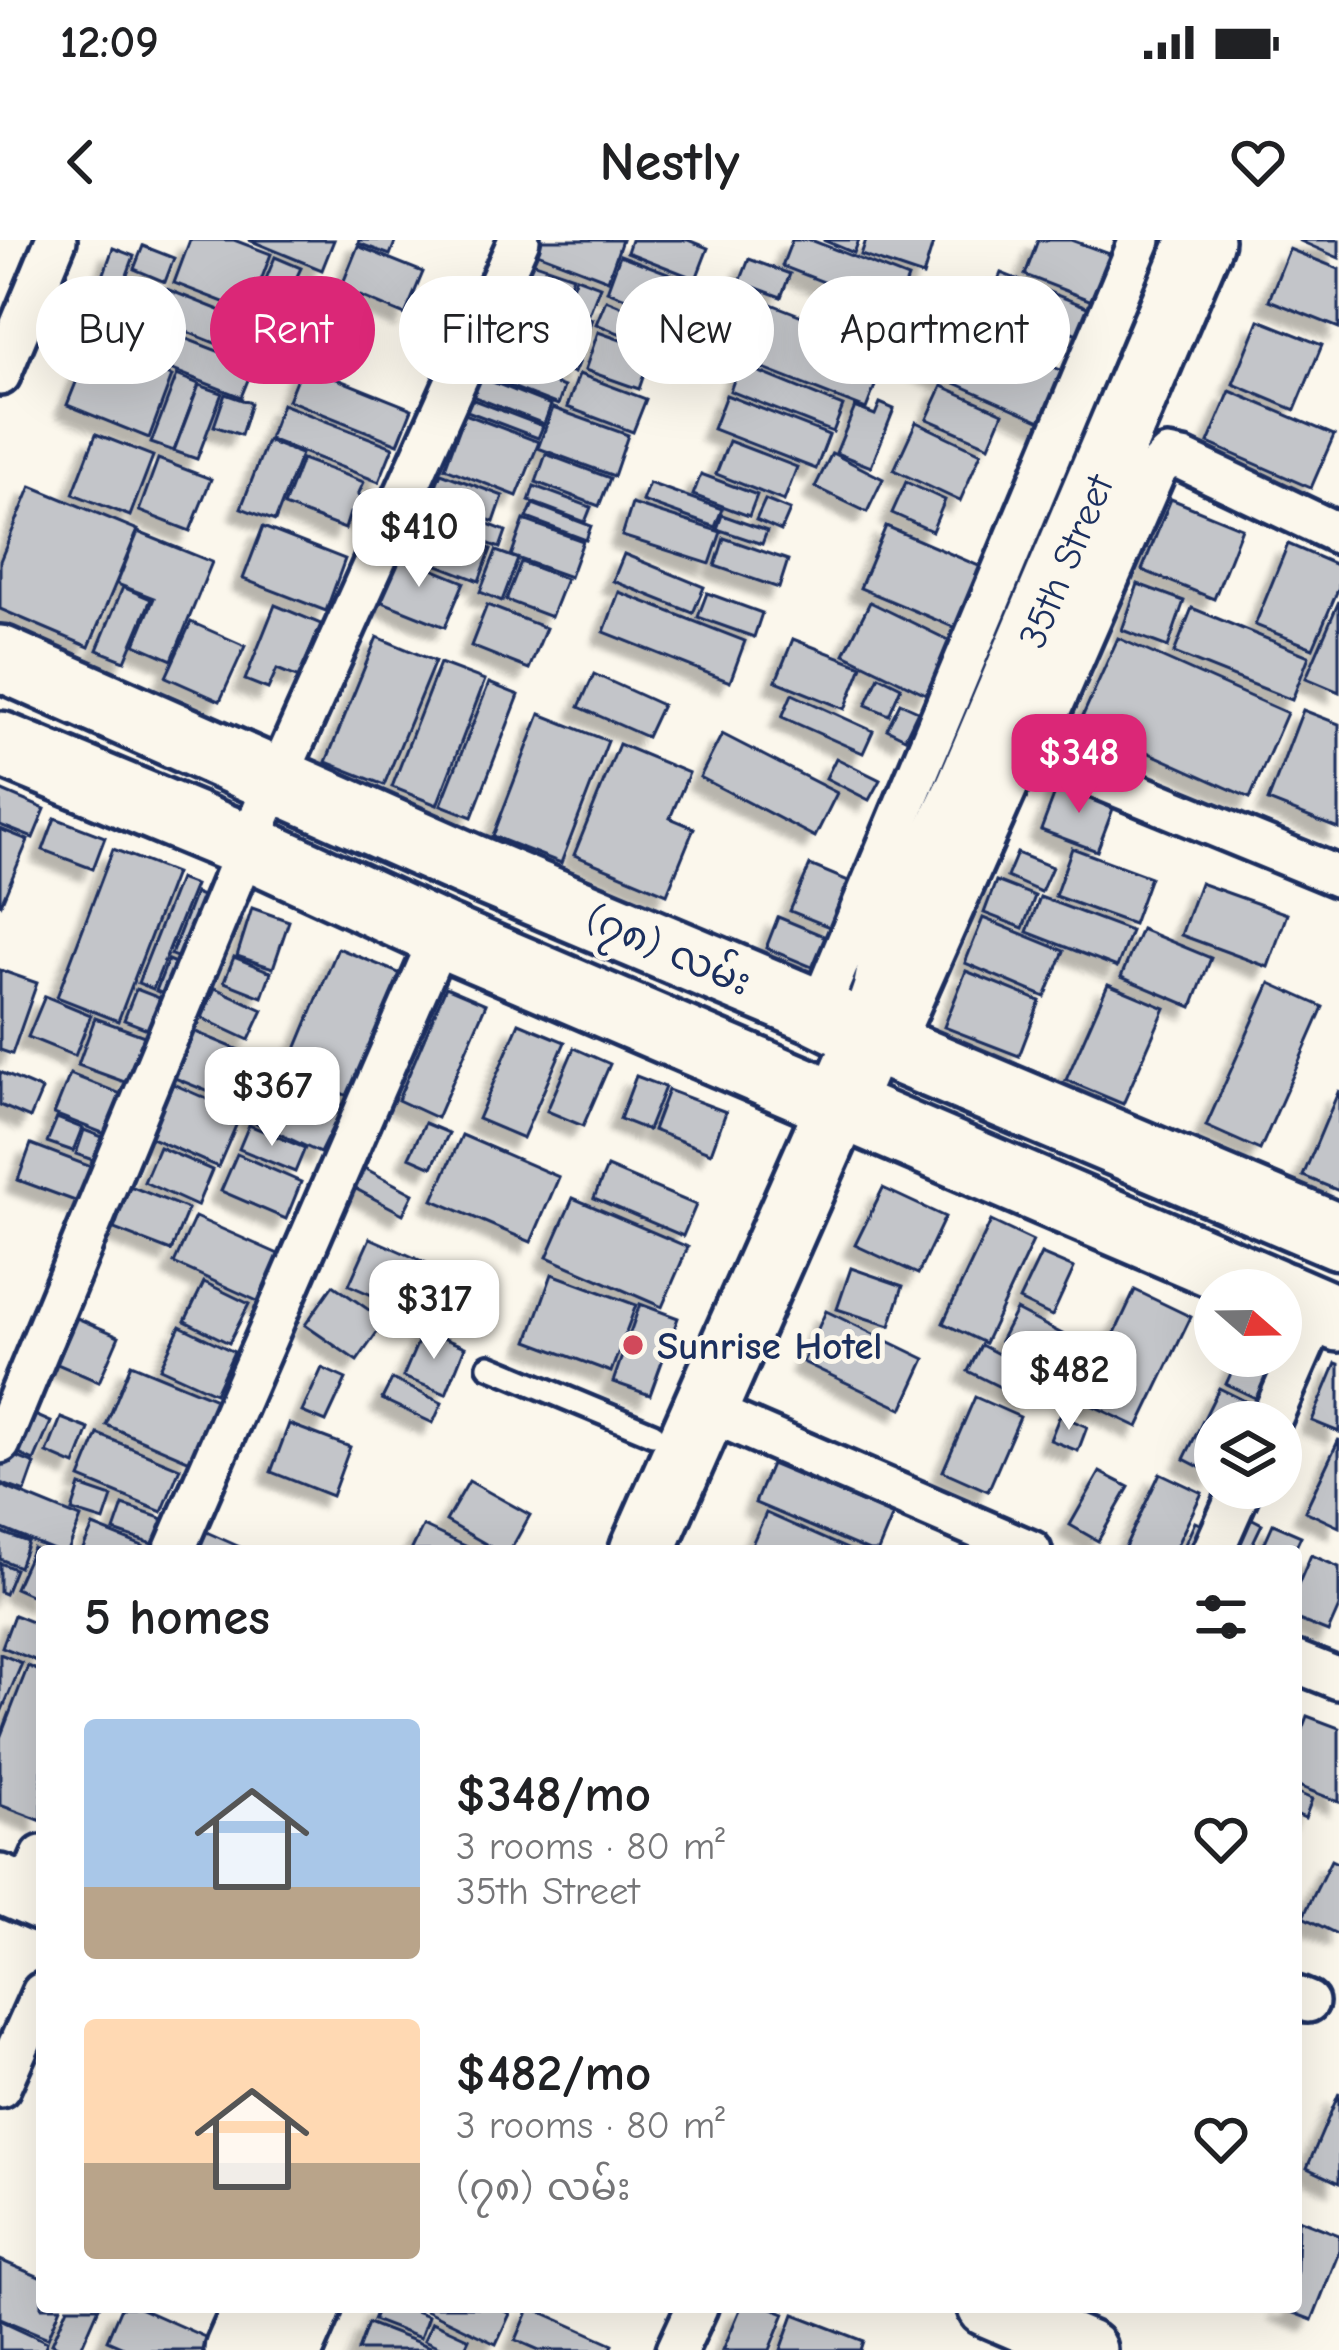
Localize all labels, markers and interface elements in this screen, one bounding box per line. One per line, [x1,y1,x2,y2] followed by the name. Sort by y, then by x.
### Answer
[60,16,159,68] text: 12:09
[48,129,114,195] icon: back
[1225,129,1291,195] icon: heart
[600,131,739,194] text: Nestly
[36,276,186,384] chip: Buy
[210,276,375,384] chip: Rent
[399,276,592,384] chip: Filters
[616,276,774,384] chip: New
[798,276,1070,384] chip: Apartment
[1010,467,1124,655] street label: 35th Street
[348,488,490,590] pin: $410
[379,504,459,549] text: $410
[1008,714,1150,816] pin: $348
[1039,730,1119,775] text: $348
[576,892,759,1013] street label: (၇၈) လမ်း
[201,1047,343,1149] pin: $367
[232,1063,312,1108] text: $367
[363,1260,505,1362] pin: $317
[1194,1269,1302,1377] north arrow
[1194,1269,1302,1509] map controls
[396,1276,472,1321] text: $317
[657,1324,883,1369] place label: Sunrise Hotel
[998,1331,1140,1433] pin: $482
[620,1332,646,1358] marker: Sunrise Hotel
[1028,1347,1110,1392] text: $482
[1194,1401,1302,1509] button: layers
[1188,1584,1254,1650] icon: filters
[84,1588,270,1647] text: 5 homes
[456,1765,651,1824] text: $348/mo
[180,1767,324,1911] icon: home
[1188,1806,1254,1872] icon: heart
[456,1824,725,1869] text: 3 rooms · 80 m²
[456,1869,640,1914] text: 35th Street
[456,2044,651,2103] text: $482/mo
[180,2067,324,2211] icon: home
[456,2103,725,2148] text: 3 rooms · 80 m²
[1188,2106,1254,2172] icon: heart
[456,2165,630,2210] text: (၇၈) လမ်း

